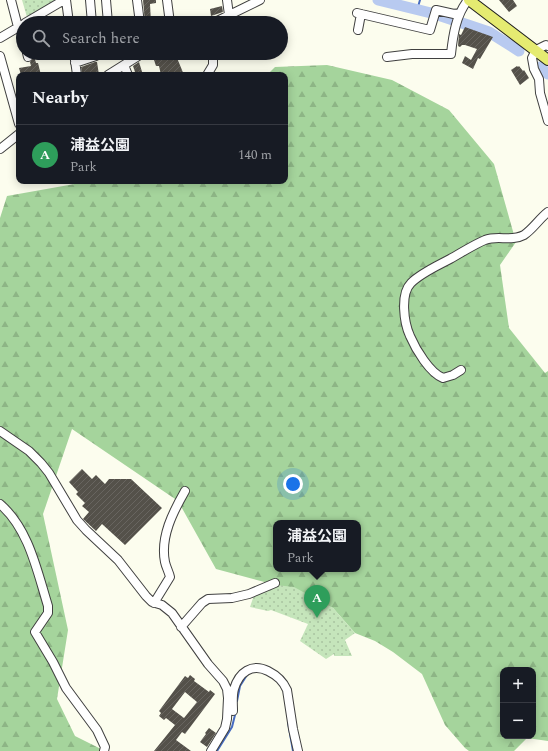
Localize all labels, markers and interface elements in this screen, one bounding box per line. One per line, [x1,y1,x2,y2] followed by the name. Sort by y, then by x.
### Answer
[16,16,288,60] search box
[30,27,52,49] icon: search
[62,27,140,50] text: Search here
[32,85,88,111] text: Nearby
[70,134,130,157] text: 浦益公園
[40,145,50,165] text: A
[238,145,272,165] text: 140 m
[70,157,97,177] text: Park
[283,474,303,494] your location
[273,520,361,572] popup
[287,525,347,548] text: 浦益公園
[287,548,314,568] text: Park
[304,585,330,618] pin: A
[500,667,536,739] map controls
[500,667,536,703] button: +
[500,703,536,739] button: −

